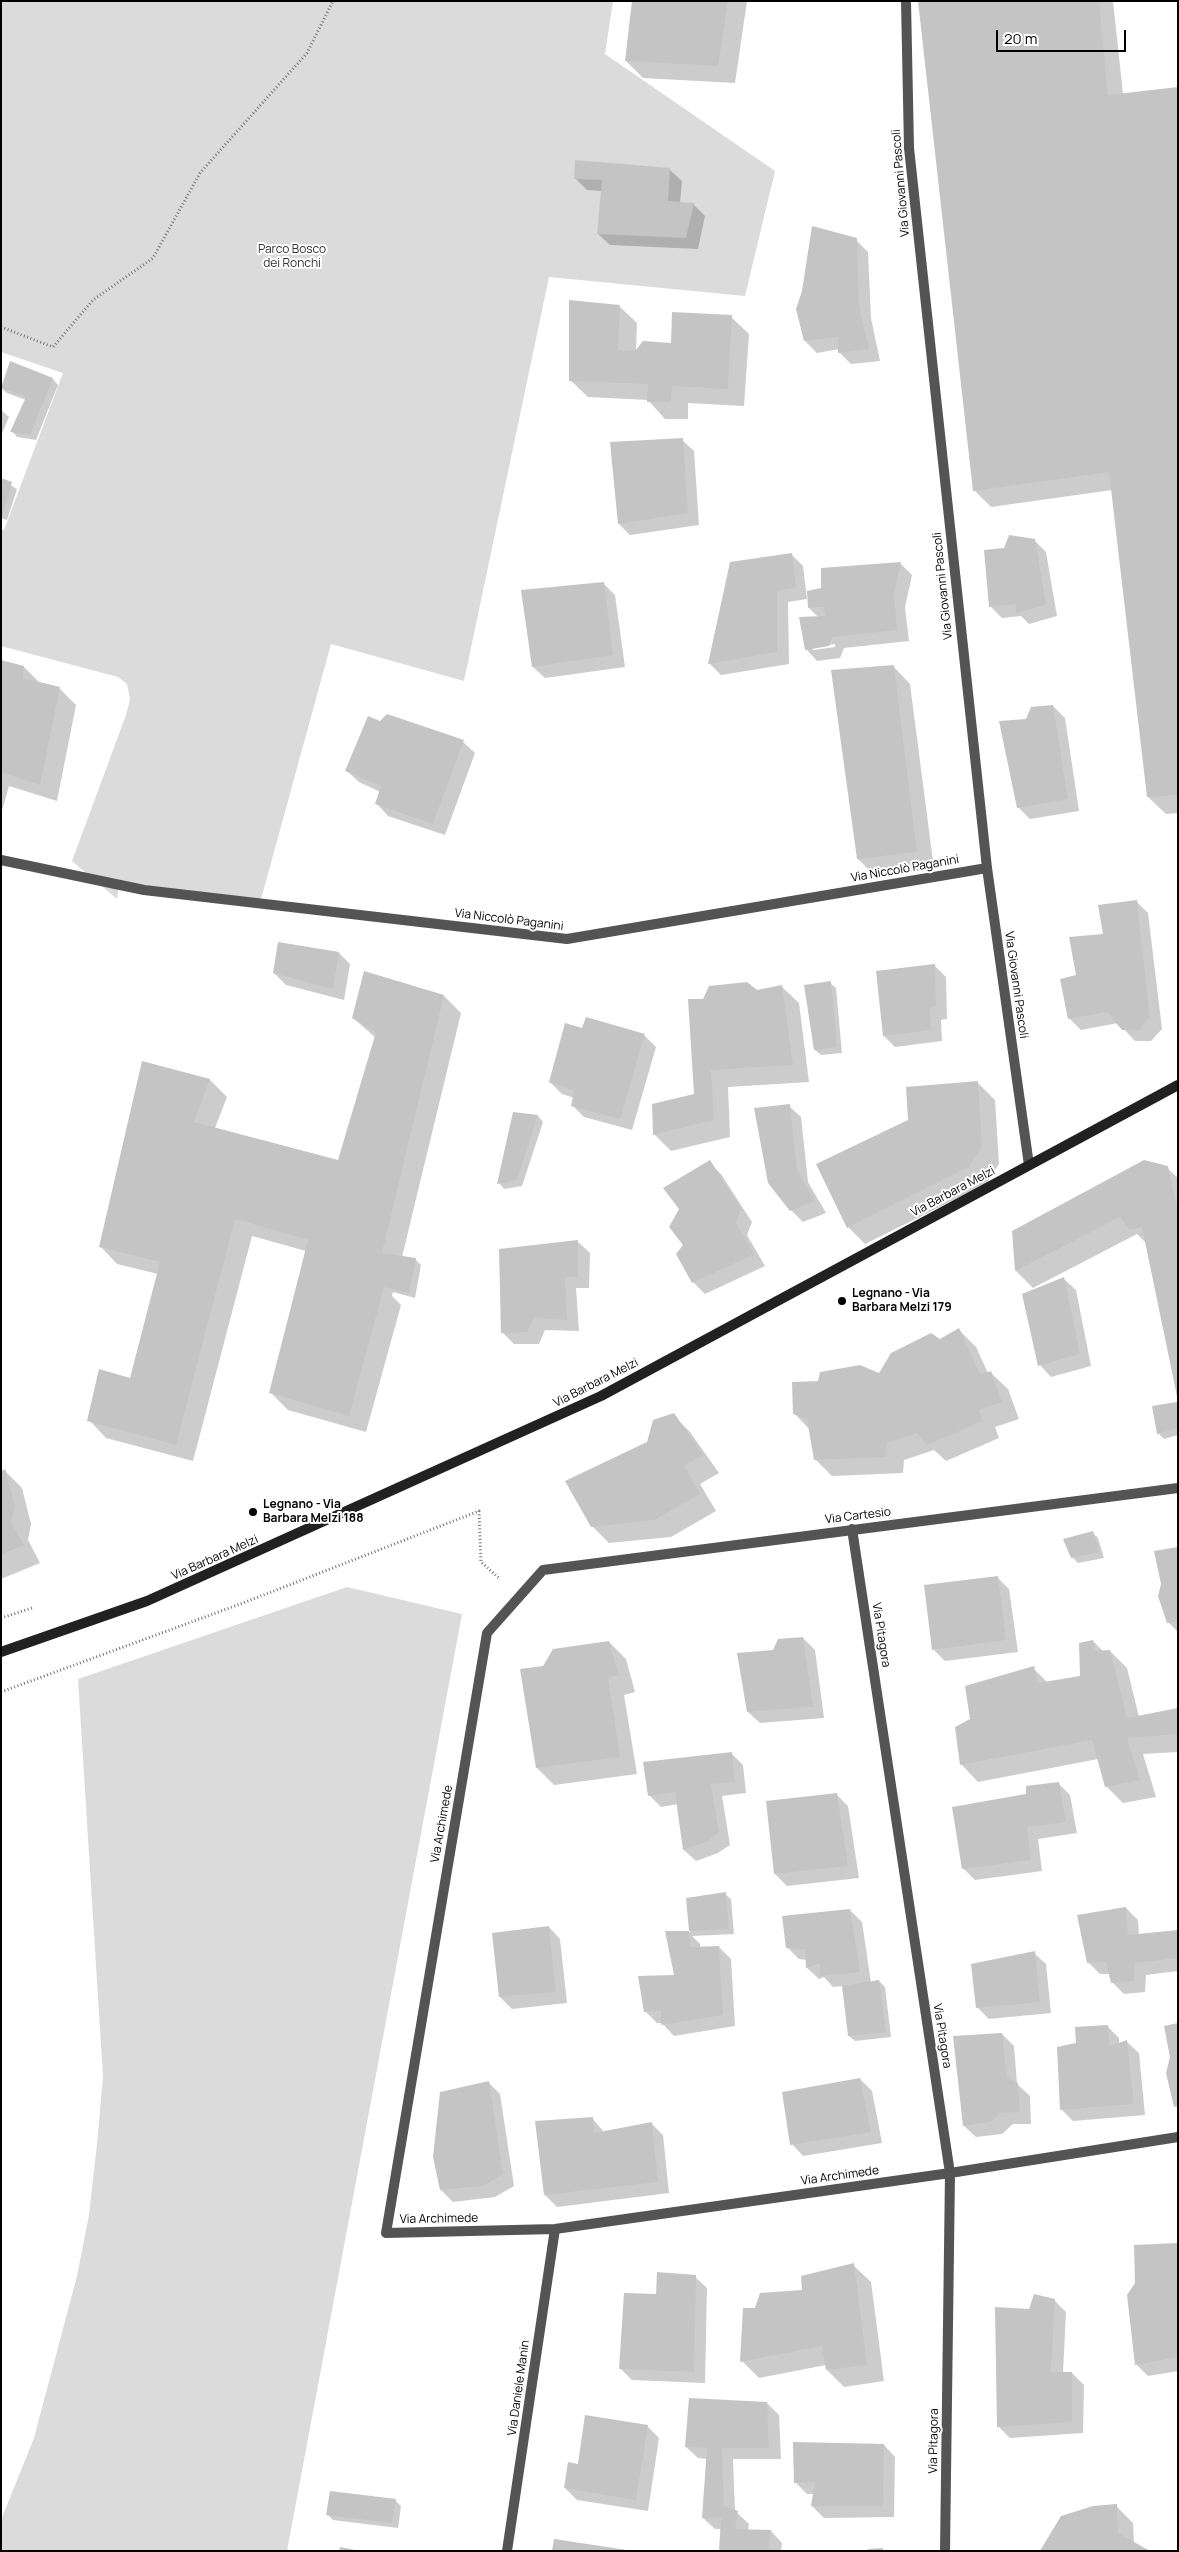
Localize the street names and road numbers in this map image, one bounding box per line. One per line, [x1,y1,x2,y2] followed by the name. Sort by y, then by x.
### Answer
[889,129,913,237] street label: Via Giovanni Pascoli
[930,532,956,640] street label: Via Giovanni Pascoli
[850,852,960,886] street label: Via Niccolò Paganini
[454,906,564,934] street label: Via Niccolò Paganini
[1001,931,1031,1039] street label: Via Giovanni Pascoli
[908,1164,998,1220] street label: Via Barbara Melzi
[551,1355,641,1411] street label: Via Barbara Melzi
[824,1505,892,1527] street label: Via Cartesio
[170,1532,260,1584] street label: Via Barbara Melzi
[869,1602,893,1668] street label: Via Pitagora
[428,1784,456,1864] street label: Via Archimede
[930,2003,954,2069] street label: Via Pitagora
[800,2163,880,2189] street label: Via Archimede
[400,2211,478,2227] street label: Via Archimede
[505,2339,533,2437] street label: Via Daniele Manin
[926,2408,942,2474] street label: Via Pitagora

